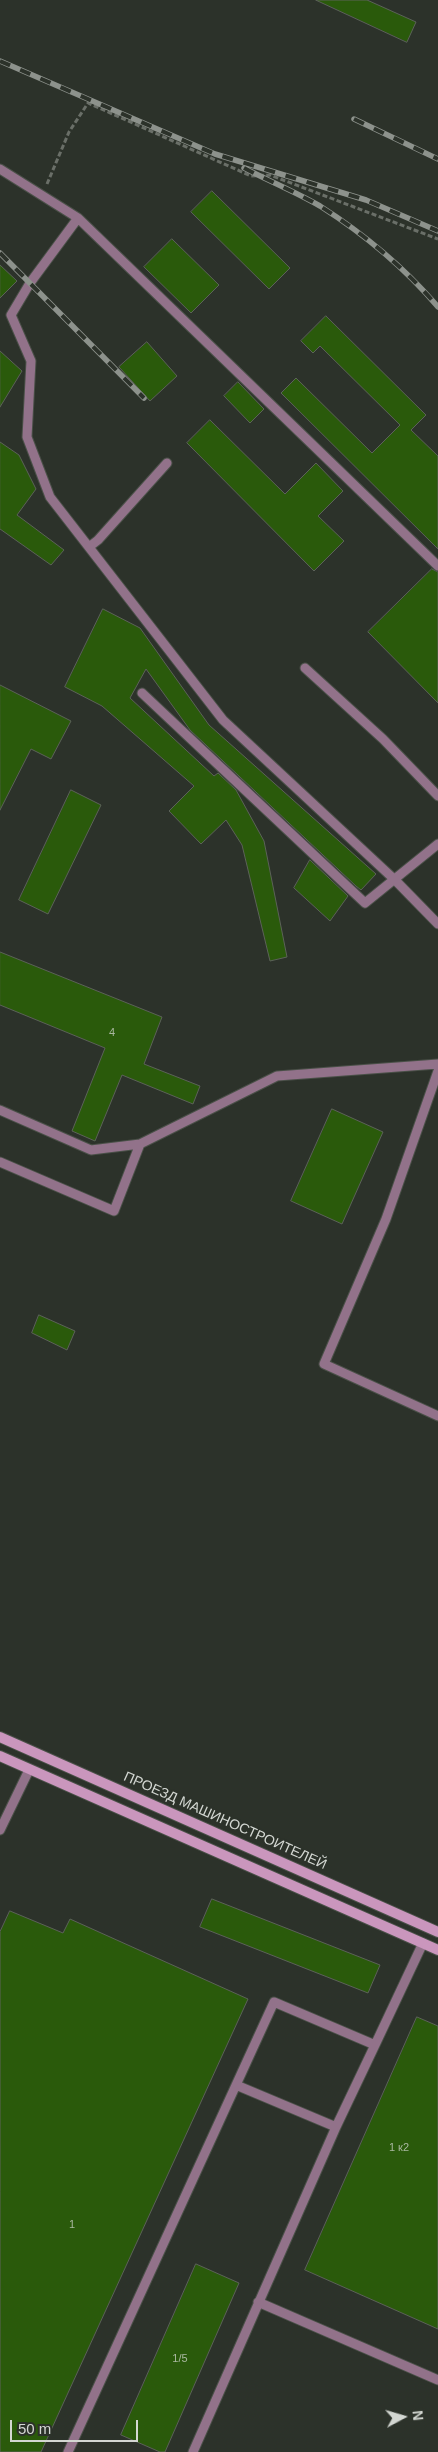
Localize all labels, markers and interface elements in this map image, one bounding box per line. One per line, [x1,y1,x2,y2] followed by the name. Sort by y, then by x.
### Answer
[109,1026,115,1040] house number: 4
[121,1769,329,1873] street label: ПРОЕЗД МАШИНОСТРОИТЕЛЕЙ
[389,2141,409,2155] house number: 1 к2
[69,2218,75,2232] house number: 1
[172,2352,188,2366] house number: 1/5
[378,2392,428,2442] north arrow
[12,2410,140,2442] scale bar
[409,2410,426,2421] text: N
[18,2420,51,2437] text: 50 m

